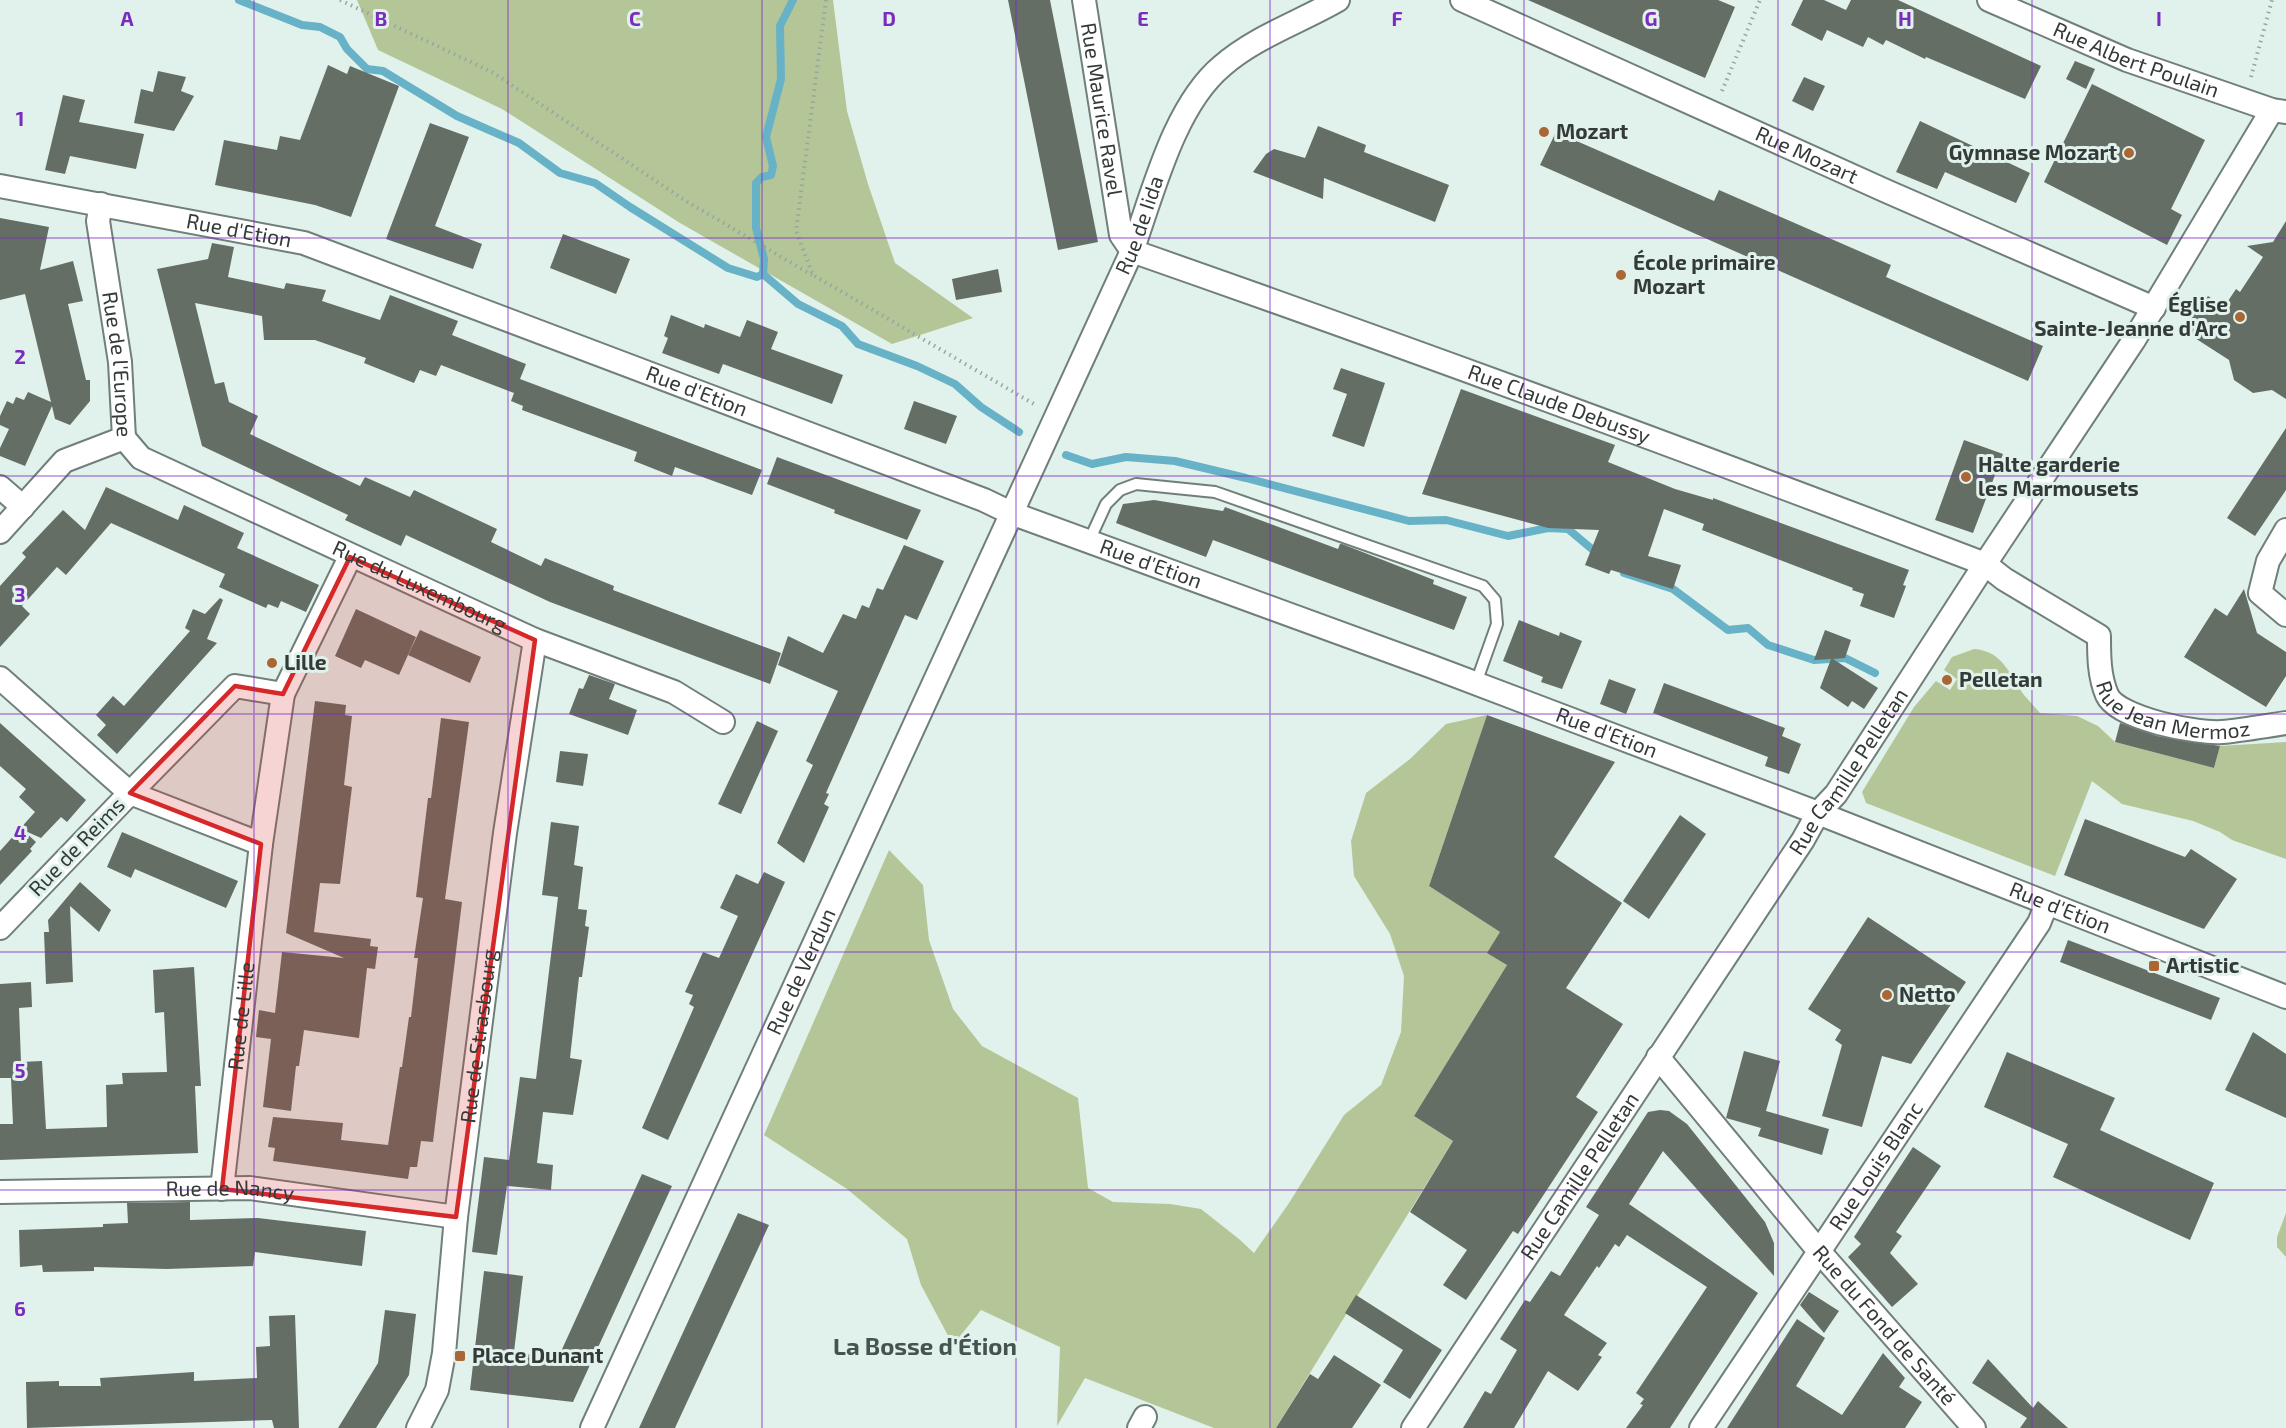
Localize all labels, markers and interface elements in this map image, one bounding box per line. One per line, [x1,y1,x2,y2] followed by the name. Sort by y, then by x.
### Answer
[120,6,134,30] text: A
[375,6,387,30] text: B
[629,6,641,30] text: C
[882,6,896,30] text: D
[1137,6,1149,30] text: E
[1391,6,1403,30] text: F
[1645,6,1657,30] text: G
[1898,6,1912,30] text: H
[2156,6,2162,30] text: I
[2050,16,2223,102] street label: Rue Albert Poulain
[1077,21,1129,199] street label: Rue Maurice Ravel
[16,106,24,130] text: 1
[1556,118,1629,143] place label: Mozart
[1752,120,1863,188] street label: Rue Mozart
[1537,125,1551,139] marker: Mozart
[1949,139,2117,165] place label: Gymnase Mozart
[2122,146,2136,160] marker: Gymnase Mozart
[1109,172,1168,278] street label: Rue de Iida
[184,207,294,251] street label: Rue d'Etion
[1633,249,1776,298] place label: École primaire Mozart
[1614,268,1628,282] marker: École primaire Mozart
[98,289,138,438] street label: Rue de l'Europe
[2034,291,2228,340] place label: Église Sainte-Jeanne d'Arc
[2233,310,2247,324] marker: Église Sainte-Jeanne d'Arc
[14,344,26,368] text: 2
[1465,358,1654,448] street label: Rue Claude Debussy
[643,359,751,420] street label: Rue d'Etion
[1978,451,2139,500] place label: Halte garderie les Marmousets
[1959,470,1973,484] marker: Halte garderie les Marmousets
[1097,533,1206,593] street label: Rue d'Etion
[329,534,511,636] street label: Rue du Luxembourg
[14,582,26,606] text: 3
[284,649,327,674] place label: Lille
[265,656,279,670] marker: Lille
[1959,666,2043,691] place label: Pelletan
[1940,673,1954,687] marker: Pelletan
[2092,677,2251,743] street label: Rue Jean Mermoz
[1783,683,1912,859] street label: Rue Camille Pelletan
[1553,701,1661,762] street label: Rue d'Etion
[23,791,129,900] street label: Rue de Reims
[14,820,27,844] text: 4
[2006,876,2114,938] street label: Rue d'Etion
[760,904,840,1038] street label: Rue de Verdun
[454,947,501,1124] street label: Rue de Strasbourg
[2166,952,2240,977] place label: Artistic
[2147,959,2161,973] marker: Artistic
[222,960,259,1071] street label: Rue de Lille
[1899,981,1956,1006] place label: Netto
[1880,988,1894,1002] marker: Netto
[14,1058,26,1082] text: 5
[1514,1087,1643,1264] street label: Rue Camille Pelletan
[1823,1096,1927,1234] street label: Rue Louis Blanc
[165,1174,296,1205] street label: Rue de Nancy
[1808,1239,1962,1410] street label: Rue du Fond de Santé
[14,1296,26,1320] text: 6
[833,1331,1017,1360] district label: La Bosse d'Étion
[472,1342,604,1367] place label: Place Dunant
[453,1349,467,1363] marker: Place Dunant

